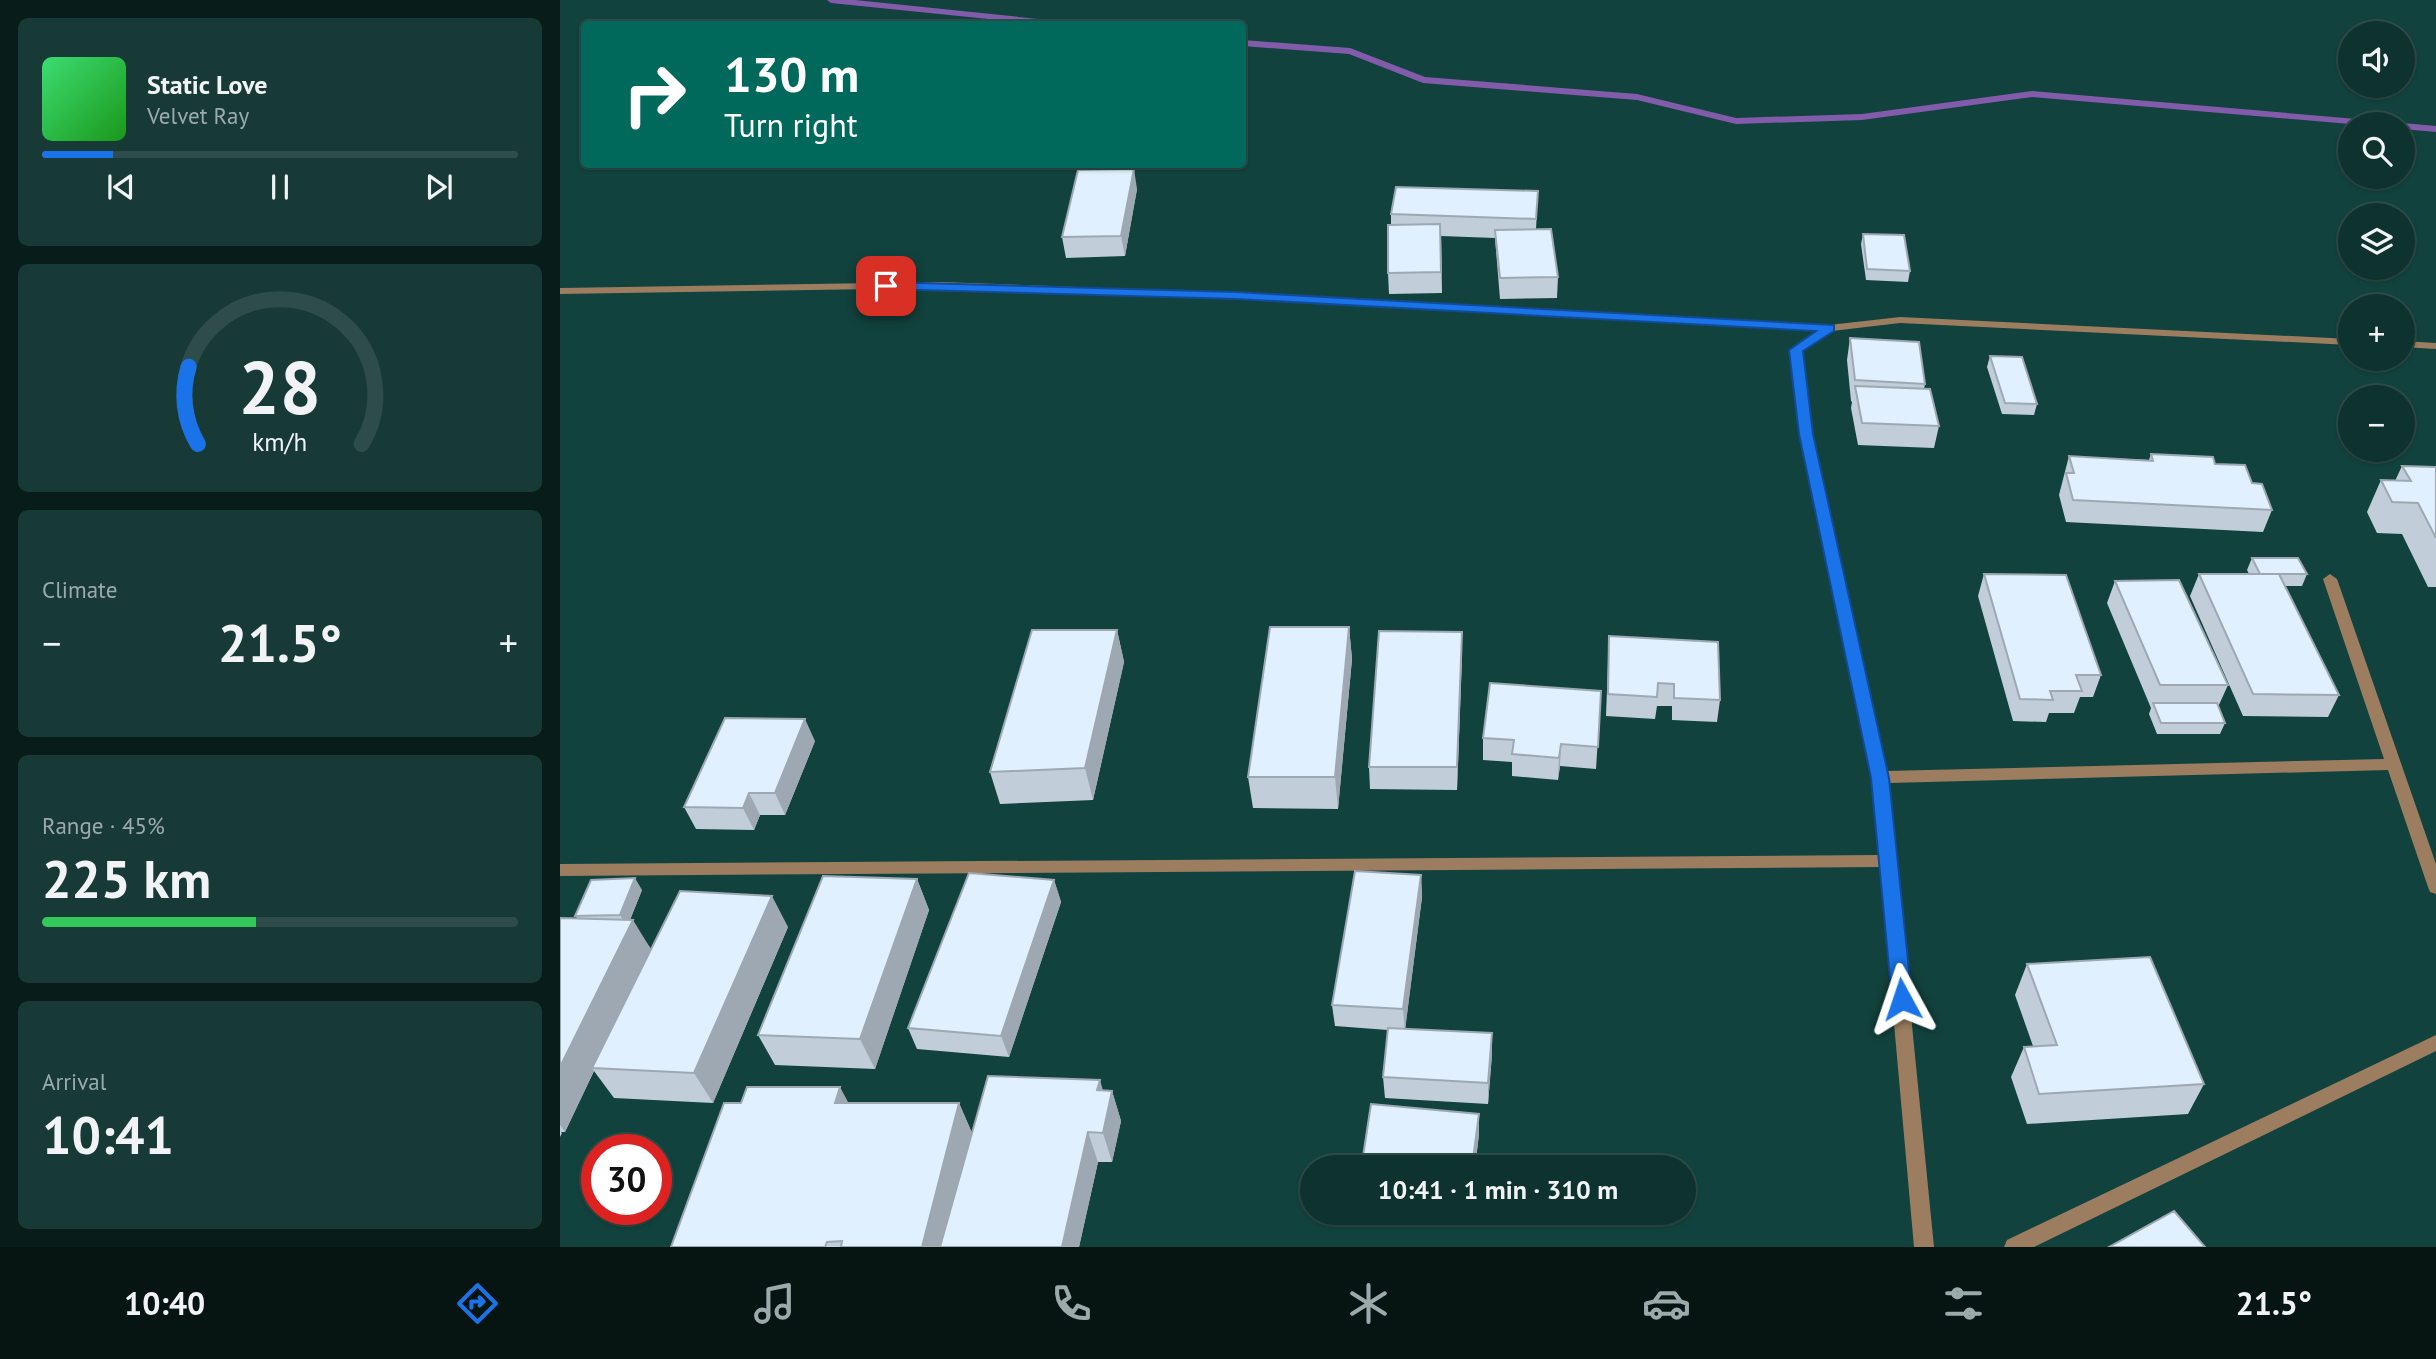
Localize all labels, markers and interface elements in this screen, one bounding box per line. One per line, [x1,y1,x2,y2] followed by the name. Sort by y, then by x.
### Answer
[2338,21,2415,462] map controls
[2338,21,2415,98] button: sound
[724,42,859,106] text: 130 m
[609,49,700,140] icon: right
[147,68,268,101] text: Static Love
[147,101,249,130] text: Velvet Ray
[724,104,858,146] text: Turn right
[2338,112,2415,189] button: search
[102,168,140,206] icon: previous
[261,168,299,206] icon: pause
[420,168,458,206] icon: next
[2338,203,2415,280] button: layers
[856,256,916,316] pin
[867,267,905,305] icon: arrive
[2338,294,2415,371] button: +
[239,340,321,434] text: 28
[2338,385,2415,462] button: −
[253,425,307,457] text: km/h
[42,575,117,604] text: Climate
[218,609,342,676] text: 21.5°
[42,618,61,667] text: −
[499,618,518,667] text: +
[42,811,165,840] text: Range · 45%
[42,845,211,912] text: 225 km
[1865,962,1939,1036] position arrow
[42,1067,106,1096] text: Arrival
[42,1101,174,1168] text: 10:41
[581,1134,672,1225] speed limit sign: 30
[1378,1173,1618,1206] text: 10:41 · 1 min · 310 m
[453,1279,502,1328] icon: directions
[750,1279,799,1328] icon: music
[1047,1279,1096,1328] icon: phone
[1344,1279,1393,1328] icon: climate
[1642,1279,1691,1328] icon: car
[1939,1279,1988,1328] icon: filters
[124,1282,205,1324] text: 10:40
[2236,1282,2312,1324] text: 21.5°

